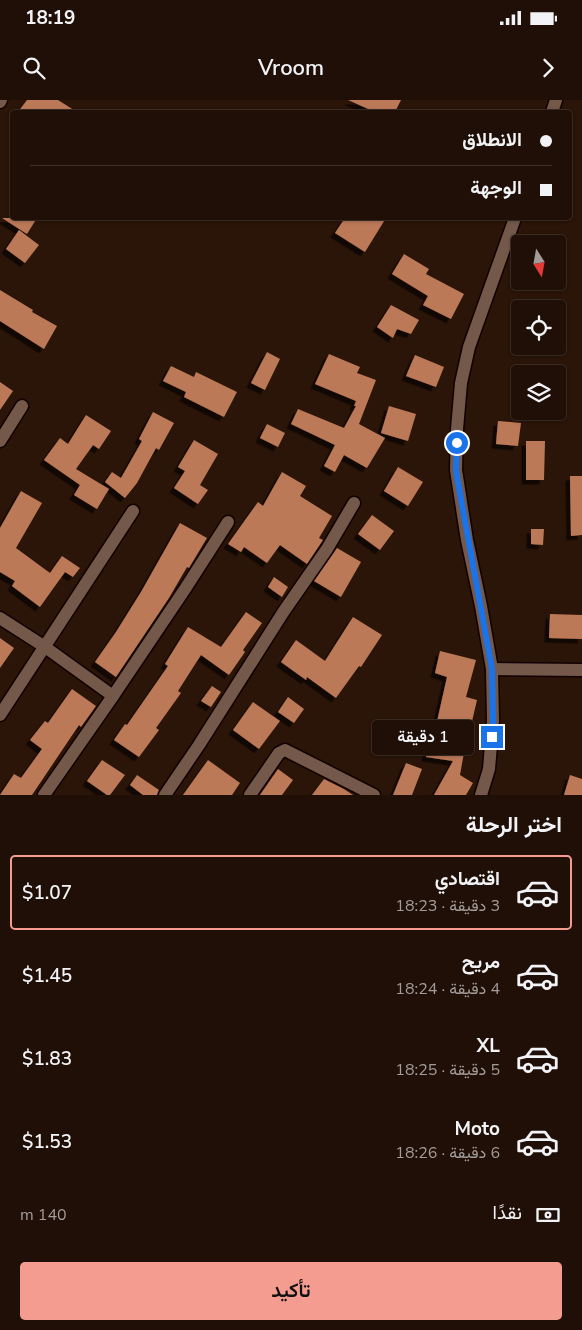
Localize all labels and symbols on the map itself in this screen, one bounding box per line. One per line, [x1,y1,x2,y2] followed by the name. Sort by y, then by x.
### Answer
[511,235,566,290] north arrow
[446,432,468,454] route start
[372,720,474,754] callout: 1 دقيقة
[481,726,503,748] route end

